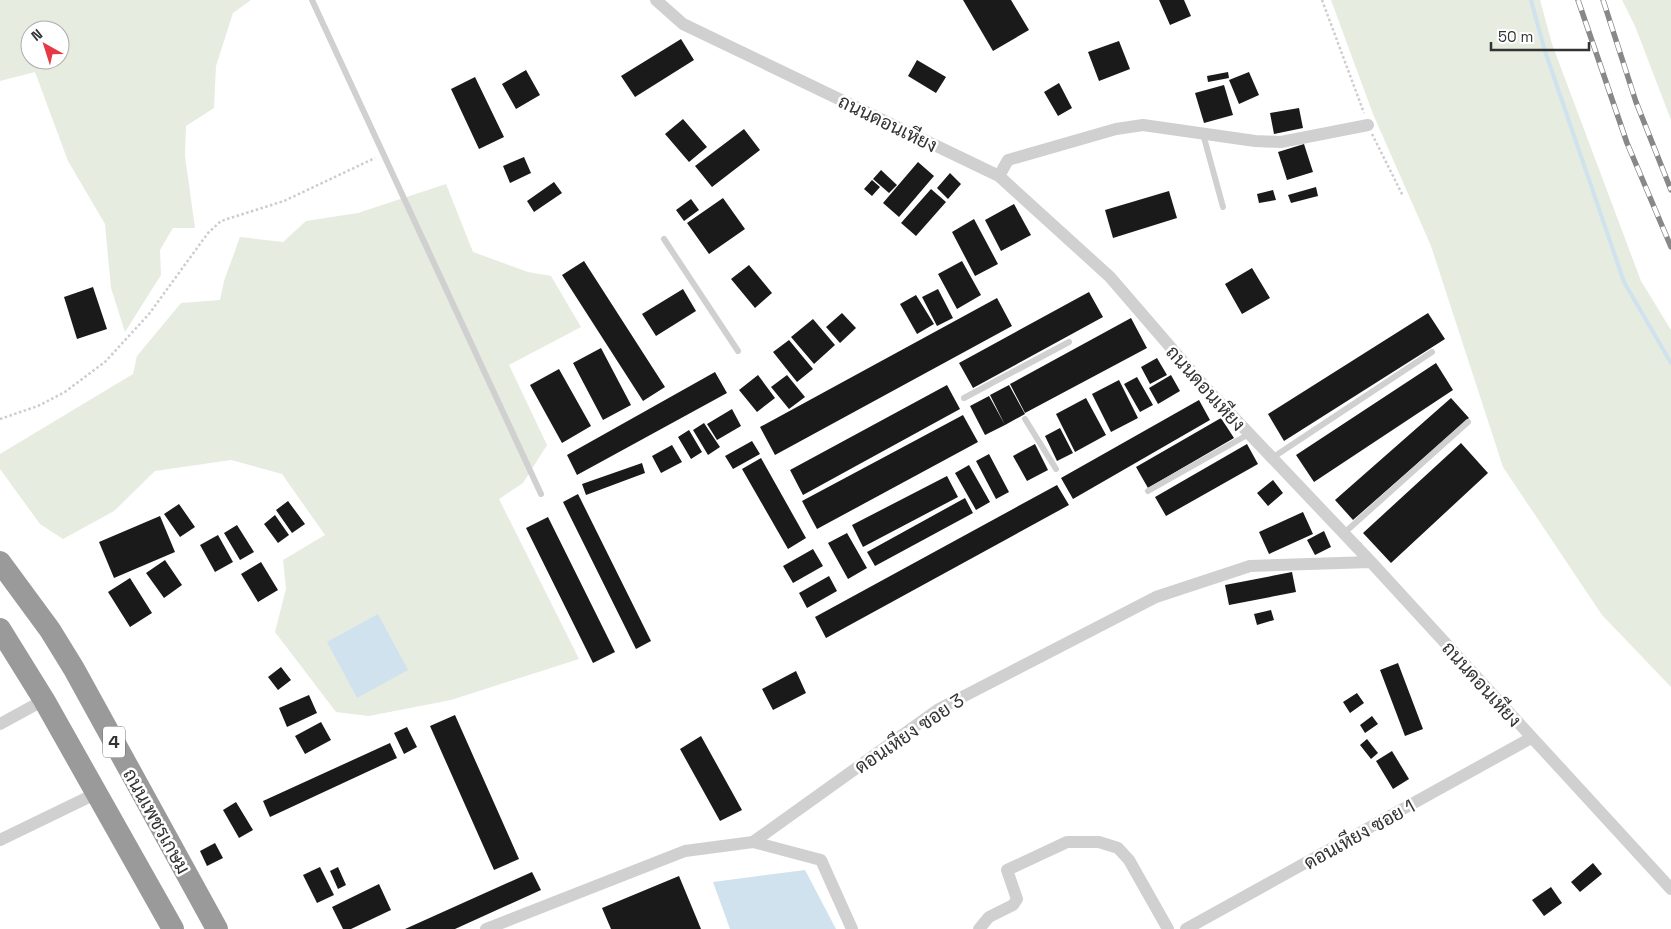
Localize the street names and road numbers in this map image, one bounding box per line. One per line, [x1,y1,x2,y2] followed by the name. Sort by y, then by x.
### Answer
[834,89,941,158] street label: ถนนดอนเหียง
[1160,340,1251,437] street label: ถนนดอนเหียง
[1436,636,1527,733] street label: ถนนดอนเหียง
[850,688,969,779] street label: ดอนเหียง ซอย 3
[103,726,125,758] road number: 4
[117,764,196,878] street label: ถนนเพชรเกษม
[1299,794,1419,875] street label: ดอนเหียง ซอย 1

